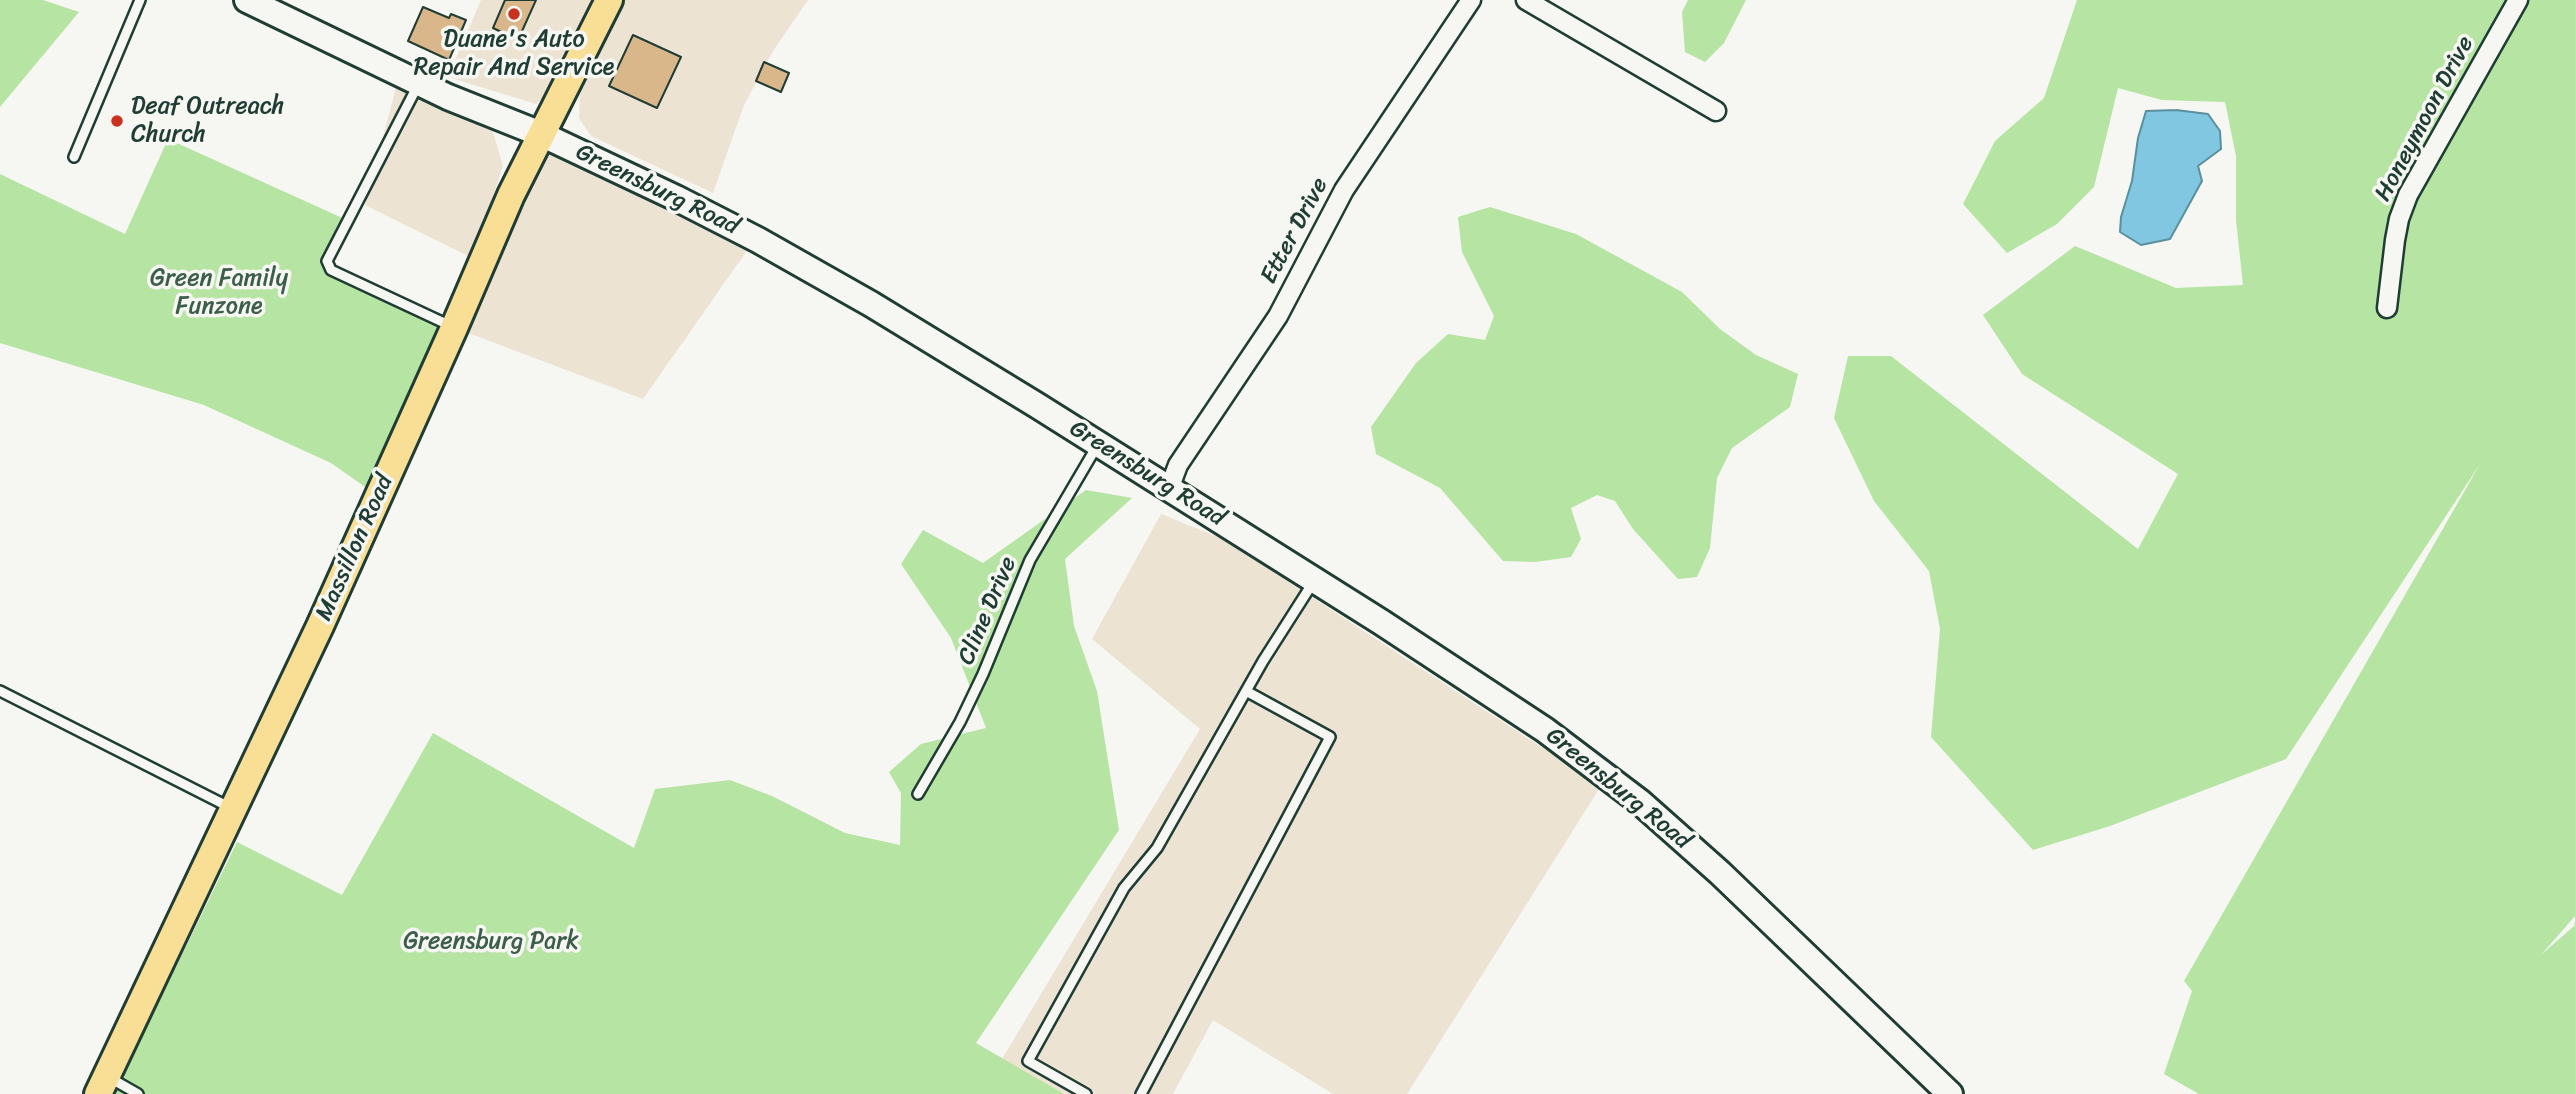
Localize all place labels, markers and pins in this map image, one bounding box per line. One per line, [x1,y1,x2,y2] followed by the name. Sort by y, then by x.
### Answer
[506,6,522,22] marker: Duane's Auto Repair And Service
[414,26,614,82] place label: Duane's Auto Repair And Service
[131,93,284,149] place label: Deaf Outreach Church
[109,113,125,129] marker: Deaf Outreach Church

